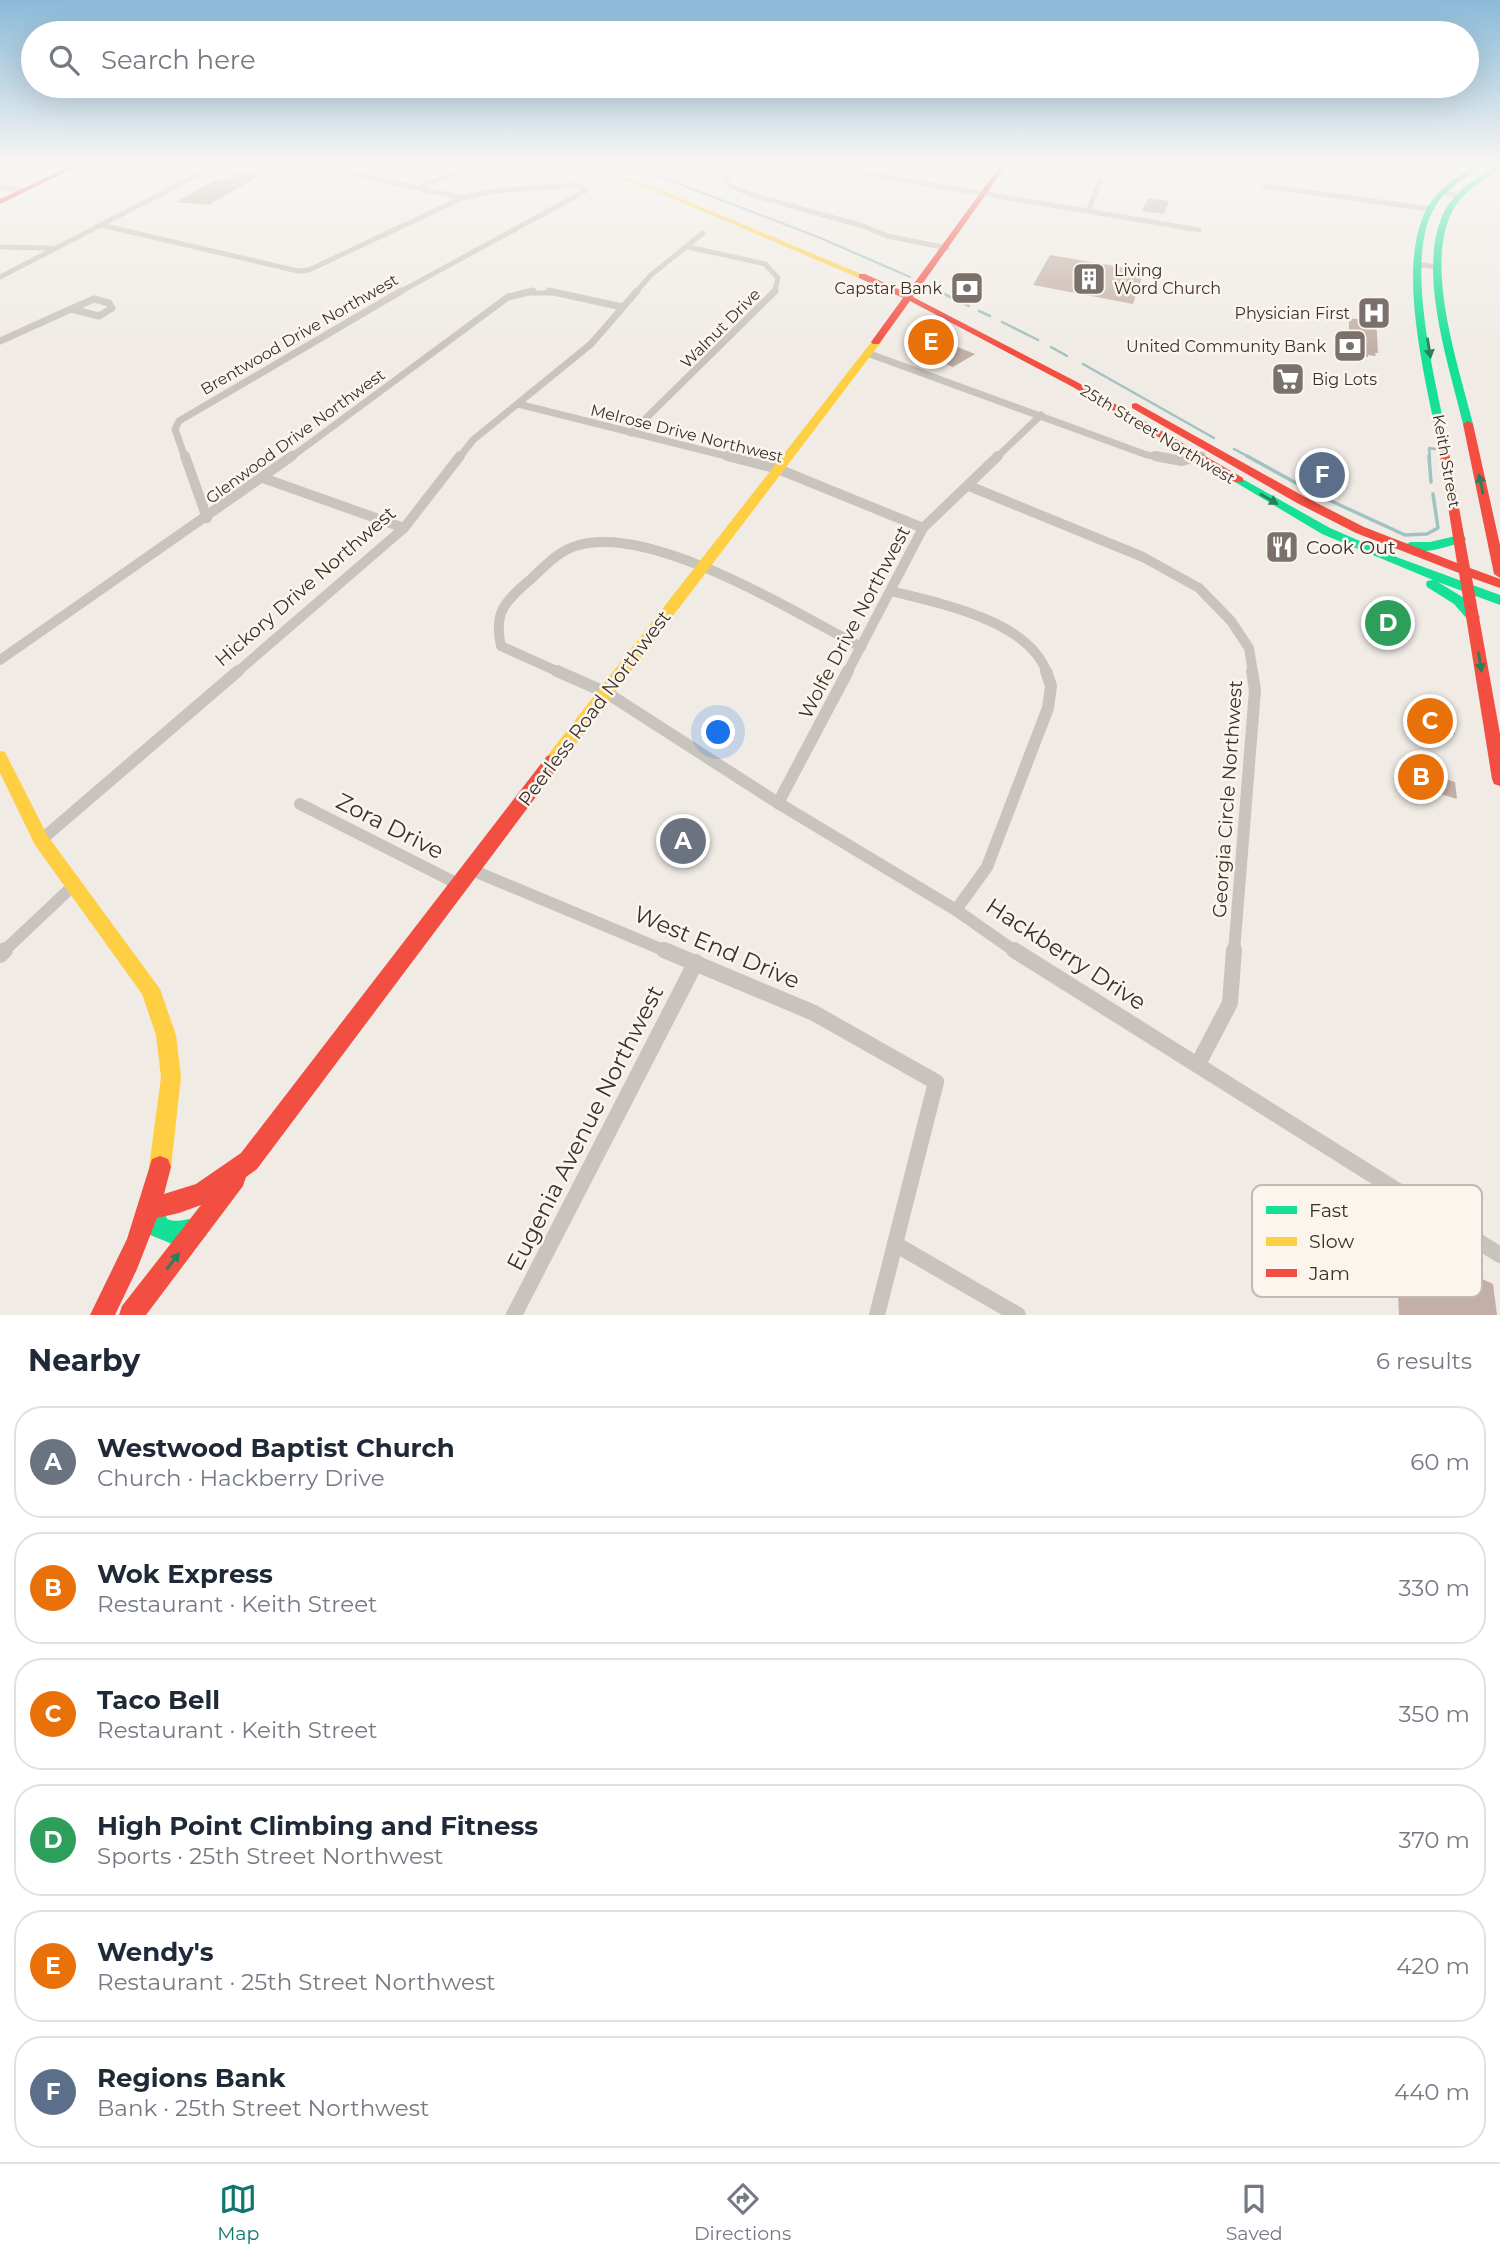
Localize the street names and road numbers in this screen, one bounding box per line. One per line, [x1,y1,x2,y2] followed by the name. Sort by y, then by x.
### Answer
[197,270,402,399] street label: Brentwood Drive Northwest
[677,285,764,372] street label: Walnut Drive
[202,365,389,508] street label: Glenwood Drive Northwest
[1077,381,1239,488] street label: 25th Street Northwest
[589,400,786,467] street label: Melrose Drive Northwest
[1429,413,1464,510] street label: Keith Street
[210,501,401,671] street label: Hickory Drive Northwest
[794,522,915,723] street label: Wolfe Drive Northwest
[513,606,676,811] street label: Peerless Road Northwest
[1208,679,1247,919] street label: Georgia Circle Northwest
[331,787,449,865] street label: Zora Drive
[981,892,1151,1016] street label: Hackberry Drive
[630,899,804,995] street label: West End Drive
[501,981,669,1275] street label: Eugenia Avenue Northwest

